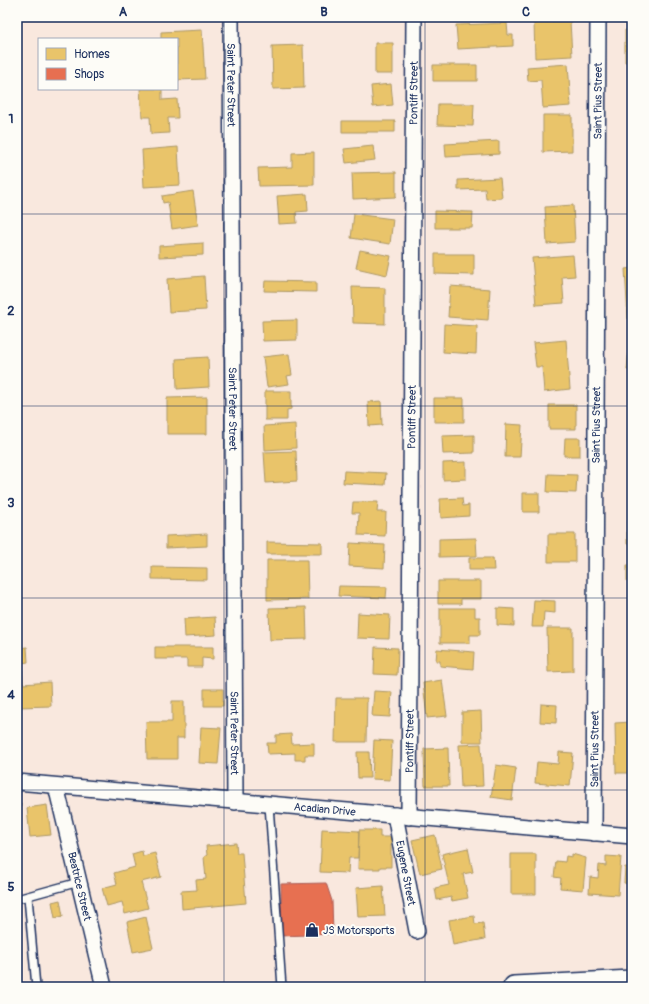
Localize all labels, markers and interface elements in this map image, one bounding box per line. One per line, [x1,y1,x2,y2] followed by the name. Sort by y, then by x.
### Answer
[119,4,128,20] text: A
[320,4,328,20] text: B
[522,4,530,20] text: C
[38,38,178,90] legend
[224,43,238,128] street label: Saint Peter Street
[74,47,110,62] text: Homes
[407,60,421,125] street label: Pontiff Street
[591,62,605,140] street label: Saint Pius Street
[74,67,105,82] text: Shops
[8,111,14,127] text: 1
[7,303,15,319] text: 2
[226,367,239,452] street label: Saint Peter Street
[405,384,419,449] street label: Pontiff Street
[590,386,603,464] street label: Saint Pius Street
[7,495,15,511] text: 3
[7,687,15,703] text: 4
[227,691,241,776] street label: Saint Peter Street
[403,708,417,773] street label: Pontiff Street
[588,710,602,788] street label: Saint Pius Street
[293,800,357,819] street label: Acadian Drive
[393,839,418,907] street label: Eugene Street
[65,851,94,922] street label: Beatrice Street
[7,879,15,895] text: 5
[304,922,320,938] shop icon: JS Motorsports
[323,924,395,937] place label: JS Motorsports

